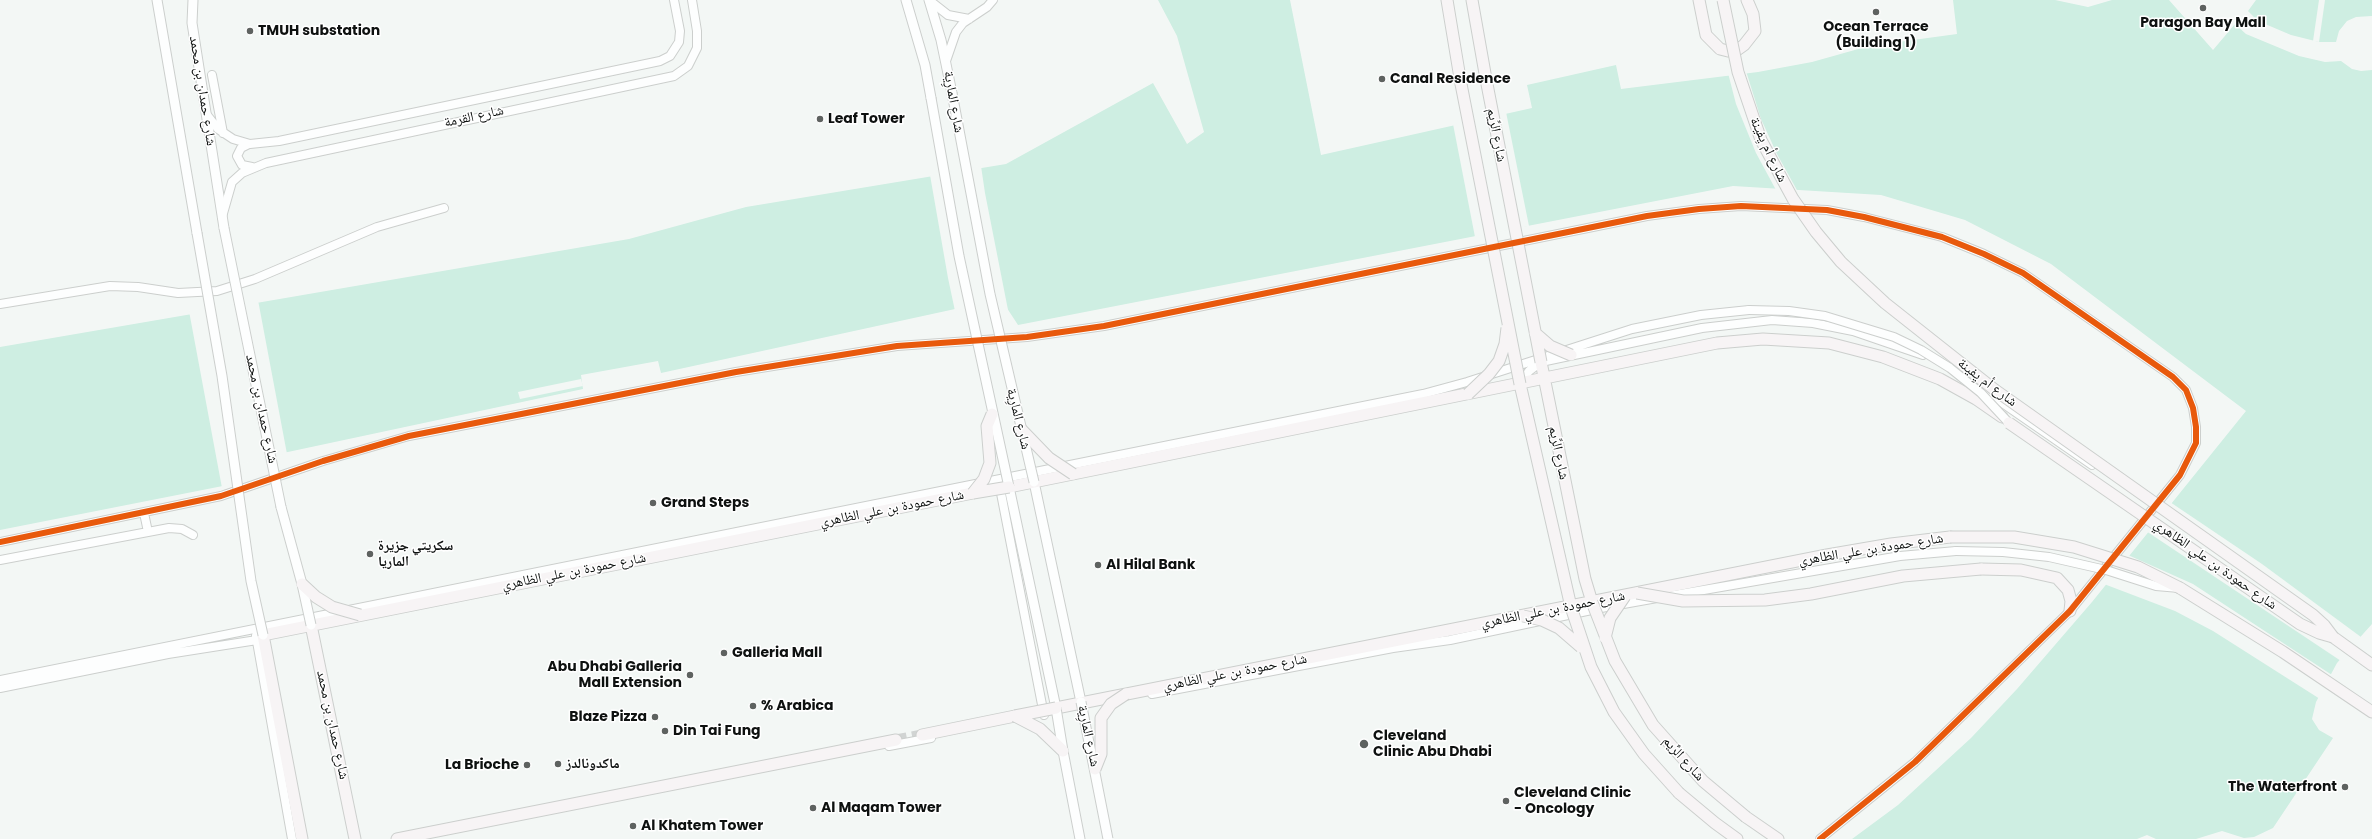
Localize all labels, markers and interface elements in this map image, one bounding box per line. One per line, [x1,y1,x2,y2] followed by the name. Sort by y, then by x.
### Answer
[2198,3,2208,13] marker: Paragon Bay Mall
[1871,7,1881,17] marker: Ocean Terrace (Building 1)
[2140,15,2266,31] place label: Paragon Bay Mall
[1823,19,1929,52] place label: Ocean Terrace (Building 1)
[258,23,380,39] place label: TMUH substation
[245,26,255,36] marker: TMUH substation
[185,35,219,147] street label: شارع حمدان بن محمد
[939,70,967,134] street label: شارع المارِية
[1390,71,1511,87] place label: Canal Residence
[1377,74,1387,84] marker: Canal Residence
[443,103,505,131] street label: شارع القرمة
[1483,107,1509,163] street label: شارع الرِّيم
[828,111,905,127] place label: Leaf Tower
[815,114,825,124] marker: Leaf Tower
[1746,115,1790,185] street label: شارع أم يِفينة
[241,353,281,465] street label: شارع حمدان بن محمد
[1954,355,2020,411] street label: شارع أم يِفينة
[1002,387,1034,451] street label: شارع المارِية
[1544,425,1572,481] street label: شارع الرِّيم
[818,487,966,531] street label: شارع حمودة بن علي الظاهري
[661,495,749,511] place label: Grand Steps
[648,498,658,508] marker: Grand Steps
[2150,516,2280,614] street label: شارع حمودة بن علي الظاهري
[1797,530,1945,570] street label: شارع حمودة بن علي الظاهري
[378,538,453,570] place label: سكريتي جزيرة الماريا
[365,549,375,559] marker: سكريتي جزيرة الماريا
[500,550,648,594] street label: شارع حمودة بن علي الظاهري
[1106,557,1195,573] place label: Al Hilal Bank
[1093,560,1103,570] marker: Al Hilal Bank
[1479,588,1627,632] street label: شارع حمودة بن علي الظاهري
[732,645,822,661] place label: Galleria Mall
[719,648,729,658] marker: Galleria Mall
[1161,651,1309,695] street label: شارع حمودة بن علي الظاهري
[547,659,682,692] place label: Abu Dhabi Galleria Mall Extension
[312,669,352,781] street label: شارع حمدان بن محمد
[685,670,695,680] marker: Abu Dhabi Galleria Mall Extension
[761,698,834,714] place label: % Arabica
[748,701,758,711] marker: % Arabica
[1073,704,1103,768] street label: شارع المارِية
[569,709,647,725] place label: Blaze Pizza
[650,712,660,722] marker: Blaze Pizza
[673,723,761,739] place label: Din Tai Fung
[660,726,670,736] marker: Din Tai Fung
[1373,728,1492,760] place label: Cleveland Clinic Abu Dhabi
[1659,733,1707,785] street label: شارع الرِّيم
[1358,738,1370,750] marker: Cleveland Clinic Abu Dhabi
[566,756,620,772] place label: ماكدونالدز
[445,757,519,773] place label: La Brioche
[553,759,563,769] marker: ماكدونالدز
[522,760,532,770] marker: La Brioche
[2228,779,2337,795] place label: The Waterfront
[2340,782,2350,792] marker: The Waterfront
[1514,785,1631,818] place label: Cleveland Clinic - Oncology
[1501,796,1511,806] marker: Cleveland Clinic - Oncology
[821,800,942,816] place label: Al Maqam Tower
[808,803,818,813] marker: Al Maqam Tower
[641,818,763,834] place label: Al Khatem Tower
[628,821,638,831] marker: Al Khatem Tower

